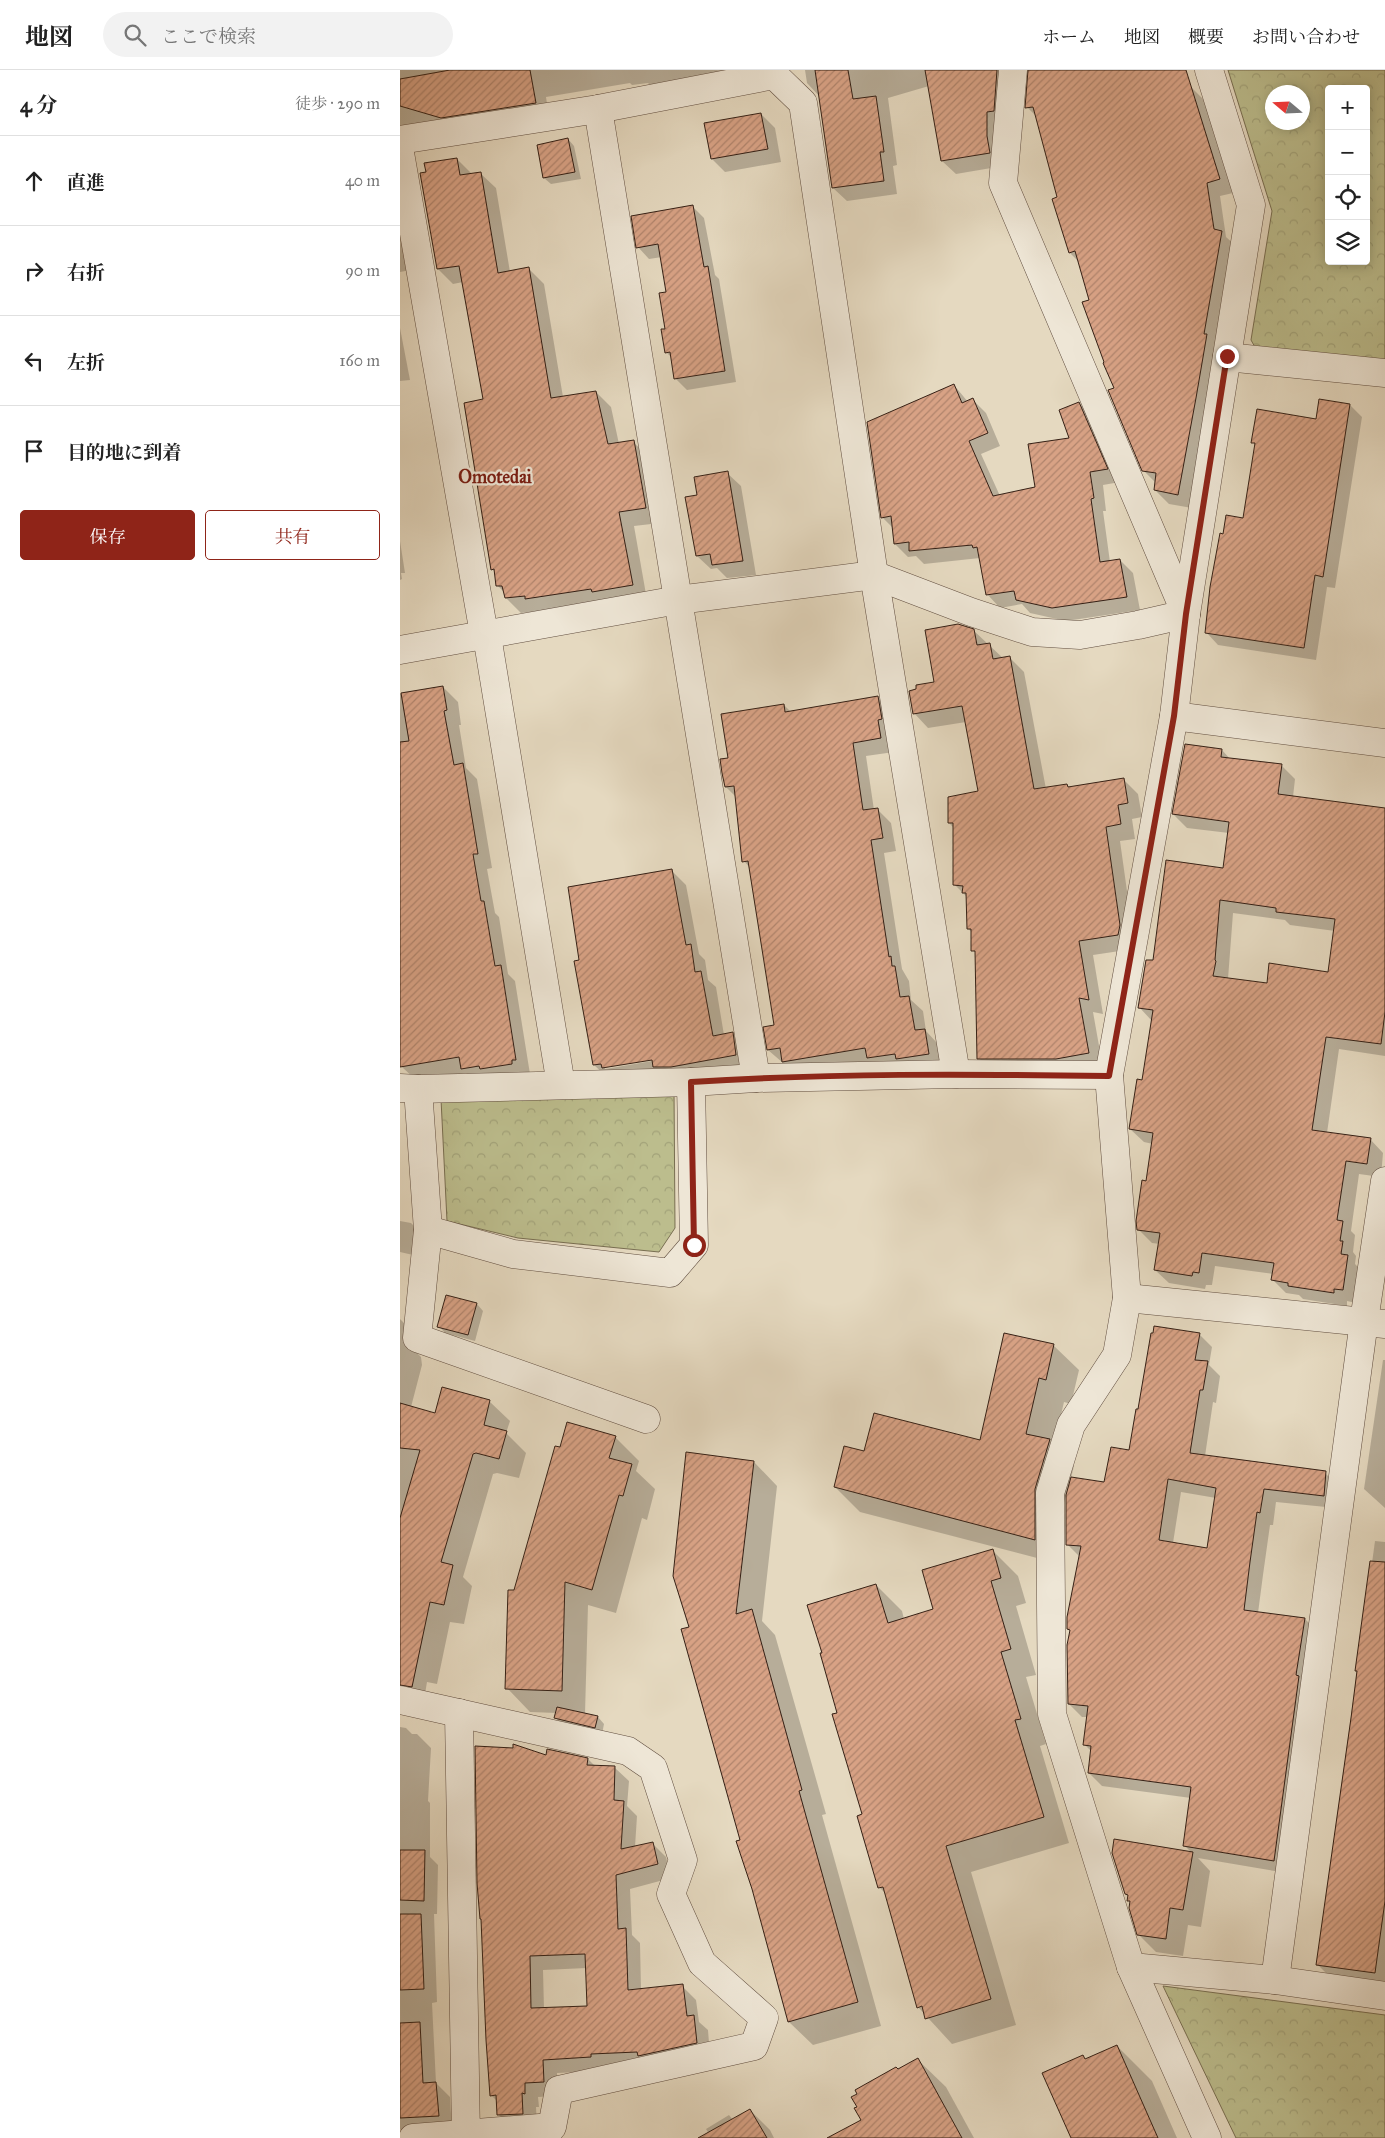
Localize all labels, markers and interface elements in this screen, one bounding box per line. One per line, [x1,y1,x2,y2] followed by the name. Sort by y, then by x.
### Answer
[103,12,453,57] search box
[121,21,149,49] icon: search
[25,22,73,52] text: 地図
[161,25,256,48] text: ここで検索
[1042,26,1096,48] text: ホーム
[1124,26,1160,48] text: 地図
[1188,26,1224,48] text: 概要
[1252,26,1360,48] text: お問い合わせ
[1265,85,1310,130] north arrow
[1325,85,1370,265] map controls
[1325,85,1370,130] button: +
[20,92,57,118] text: 4 分
[295,94,380,113] text: 徒歩 · 290 m
[1325,130,1370,175] button: −
[20,167,48,195] icon: ahead
[67,171,105,194] text: 直進
[345,171,380,190] text: 40 m
[1325,175,1370,220] button: locate
[1325,220,1370,265] button: layers
[20,257,48,285] icon: right
[67,261,105,284] text: 右折
[345,261,380,280] text: 90 m
[1216,345,1239,368] route end
[20,347,48,375] icon: left
[67,351,105,374] text: 左折
[339,351,380,370] text: 160 m
[20,437,48,465] icon: arrive
[67,441,181,464] text: 目的地に到着
[458,466,533,488] district label: Omotedai
[20,510,195,560] button: 保存
[205,510,380,560] button: 共有
[683,1234,706,1257] route start

